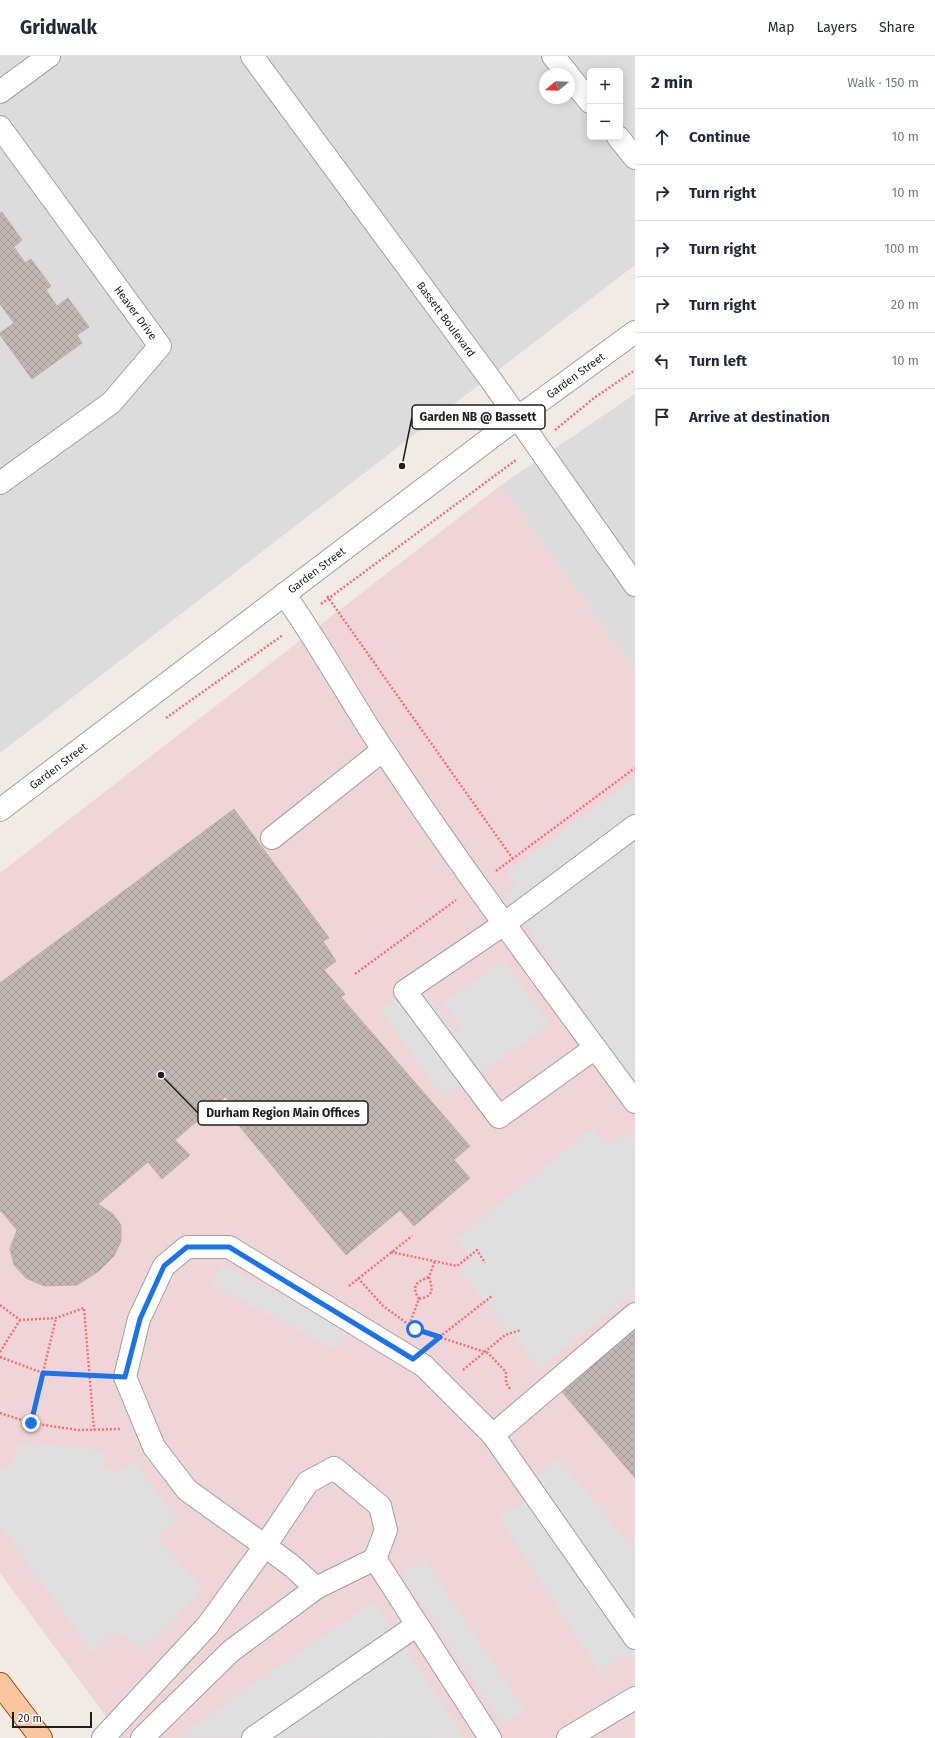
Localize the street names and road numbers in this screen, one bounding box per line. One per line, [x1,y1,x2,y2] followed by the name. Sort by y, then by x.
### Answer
[414,279,478,359] street label: Bassett Boulevard
[112,283,160,342] street label: Heaver Drive
[544,350,607,401] street label: Garden Street
[285,544,348,596] street label: Garden Street
[27,740,89,792] street label: Garden Street

